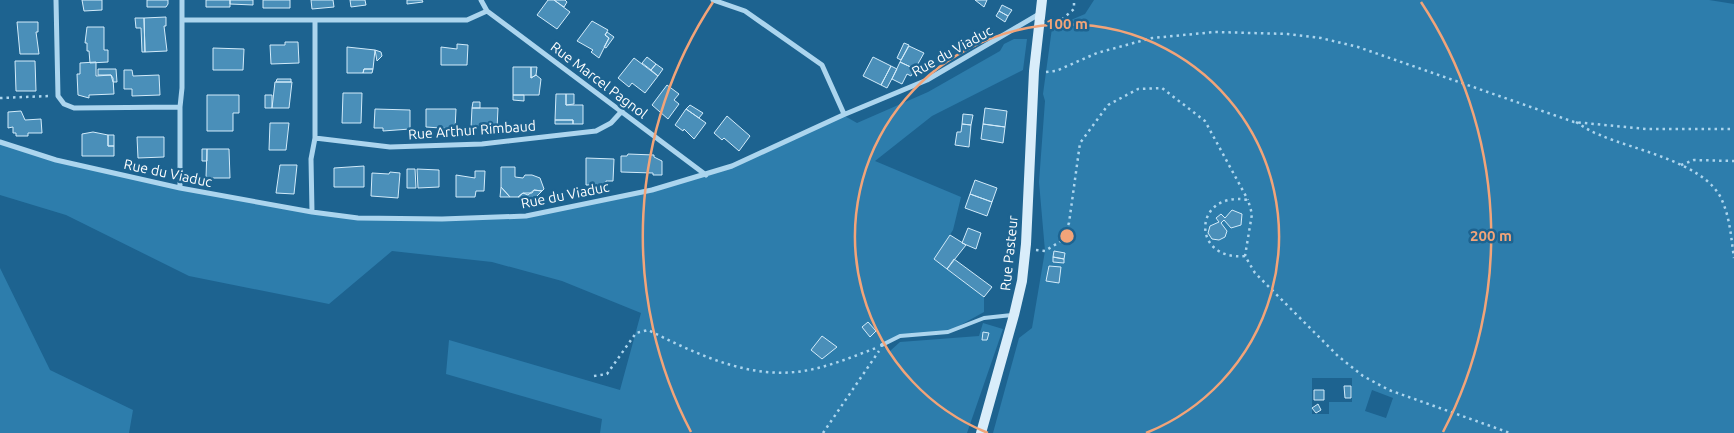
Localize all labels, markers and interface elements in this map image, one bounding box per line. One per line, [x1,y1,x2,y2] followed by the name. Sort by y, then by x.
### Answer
[1046,15,1088,32] text: 100 m
[909,22,996,80] street label: Rue du Viaduc
[548,38,651,122] street label: Rue Marcel Pagnol
[408,118,536,142] street label: Rue Arthur Rimbaud
[122,156,214,190] street label: Rue du Viaduc
[519,178,611,211] street label: Rue du Viaduc
[997,214,1021,291] street label: Rue Pasteur
[1058,227,1076,245] centre of rings
[1470,227,1512,244] text: 200 m

